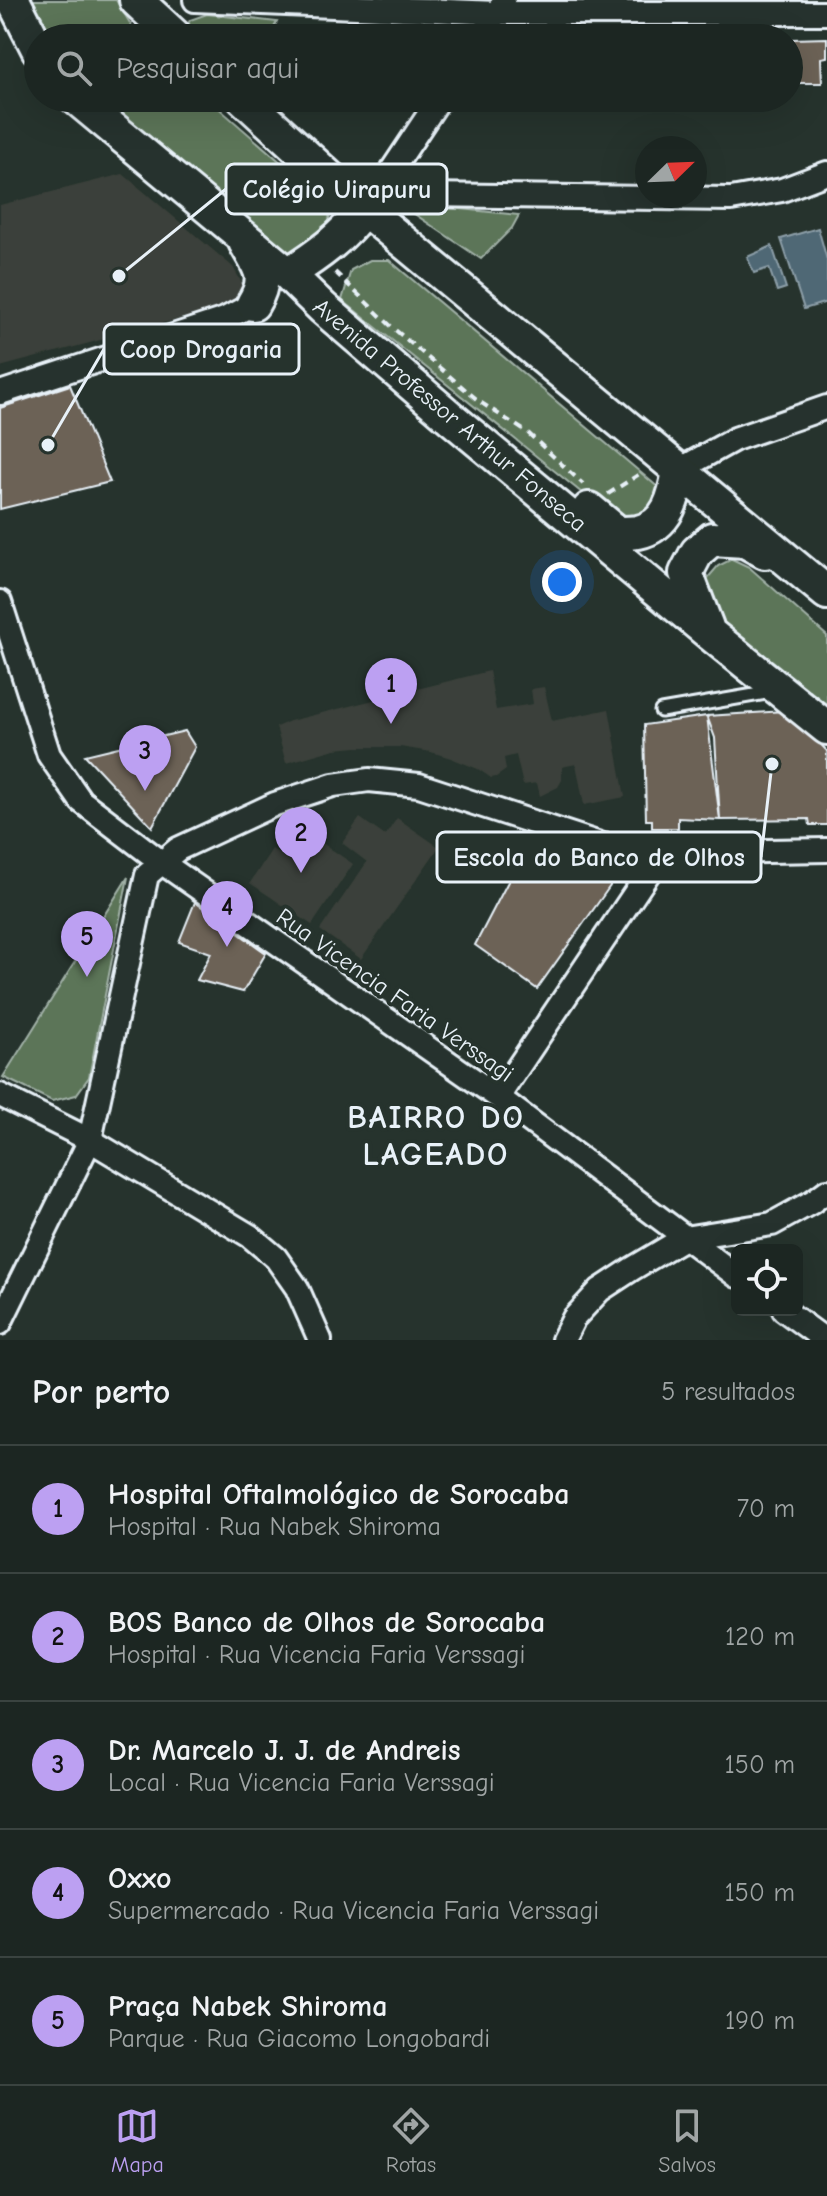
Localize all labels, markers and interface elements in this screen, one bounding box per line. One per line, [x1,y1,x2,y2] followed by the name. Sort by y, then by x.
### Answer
[24,24,803,112] search box
[52,46,96,90] icon: search
[116,51,299,86] text: Pesquisar aqui
[635,136,707,208] north arrow
[226,164,447,214] callout: Colégio Uirapuru
[243,175,431,205] text: Colégio Uirapuru
[308,292,592,538] street label: Avenida Professor Arthur Fonseca
[104,324,299,374] callout: Coop Drogaria
[120,335,282,365] text: Coop Drogaria
[542,562,582,602] your location
[365,658,417,724] pin: 1
[119,725,171,791] pin: 3
[275,807,327,873] pin: 2
[437,832,761,882] callout: Escola do Banco de Olhos
[453,843,745,873] text: Escola do Banco de Olhos
[201,881,253,947] pin: 4
[271,902,519,1088] street label: Rua Vicencia Faria Verssagi
[61,911,113,977] pin: 5
[347,1099,525,1173] district label: BAIRRO DO LAGEADO
[731,1244,803,1316] map controls
[731,1244,803,1316] button: locate
[32,1372,170,1412] text: Por perto
[661,1377,795,1407] text: 5 resultados
[108,1477,569,1512] text: Hospital Oftalmológico de Sorocaba
[53,1494,63,1524] text: 1
[737,1494,795,1524] text: 70 m
[108,1512,441,1542] text: Hospital · Rua Nabek Shiroma
[108,1605,545,1640] text: BOS Banco de Olhos de Sorocaba
[52,1622,64,1652] text: 2
[725,1622,795,1652] text: 120 m
[108,1640,525,1670] text: Hospital · Rua Vicencia Faria Verssagi
[108,1733,461,1768] text: Dr. Marcelo J. J. de Andreis
[52,1750,64,1780] text: 3
[725,1750,795,1780] text: 150 m
[108,1768,495,1798] text: Local · Rua Vicencia Faria Verssagi
[108,1861,171,1896] text: Oxxo
[52,1878,64,1908] text: 4
[725,1878,795,1908] text: 150 m
[108,1896,599,1926] text: Supermercado · Rua Vicencia Faria Verssagi
[108,1989,387,2024] text: Praça Nabek Shiroma
[51,2006,65,2036] text: 5
[725,2006,795,2036] text: 190 m
[108,2024,490,2054] text: Parque · Rua Giacomo Longobardi
[111,2104,164,2178] tab: Mapa
[386,2104,436,2178] tab: Rotas
[658,2104,716,2178] tab: Salvos

